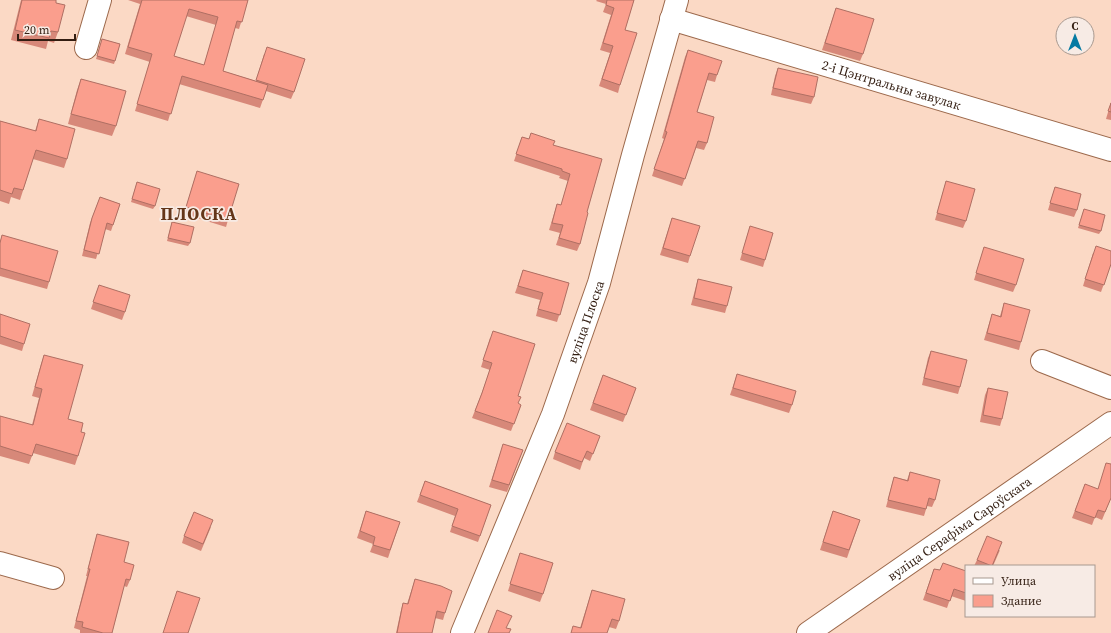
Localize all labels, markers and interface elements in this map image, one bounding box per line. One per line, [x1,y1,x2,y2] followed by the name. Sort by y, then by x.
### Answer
[18,16,75,42] scale bar
[1055,16,1095,56] north arrow
[1072,19,1079,34] text: С
[24,22,50,38] text: 20 m
[820,56,963,114] street label: 2-і Цэнтральны завулак
[161,202,237,226] district label: ПЛОСКА
[564,278,608,365] street label: вуліца Плоска
[884,473,1035,584] street label: вуліца Серафіма Сароўскага
[965,565,1095,617] legend
[1001,573,1037,589] text: Улица
[1001,593,1042,609] text: Здание

